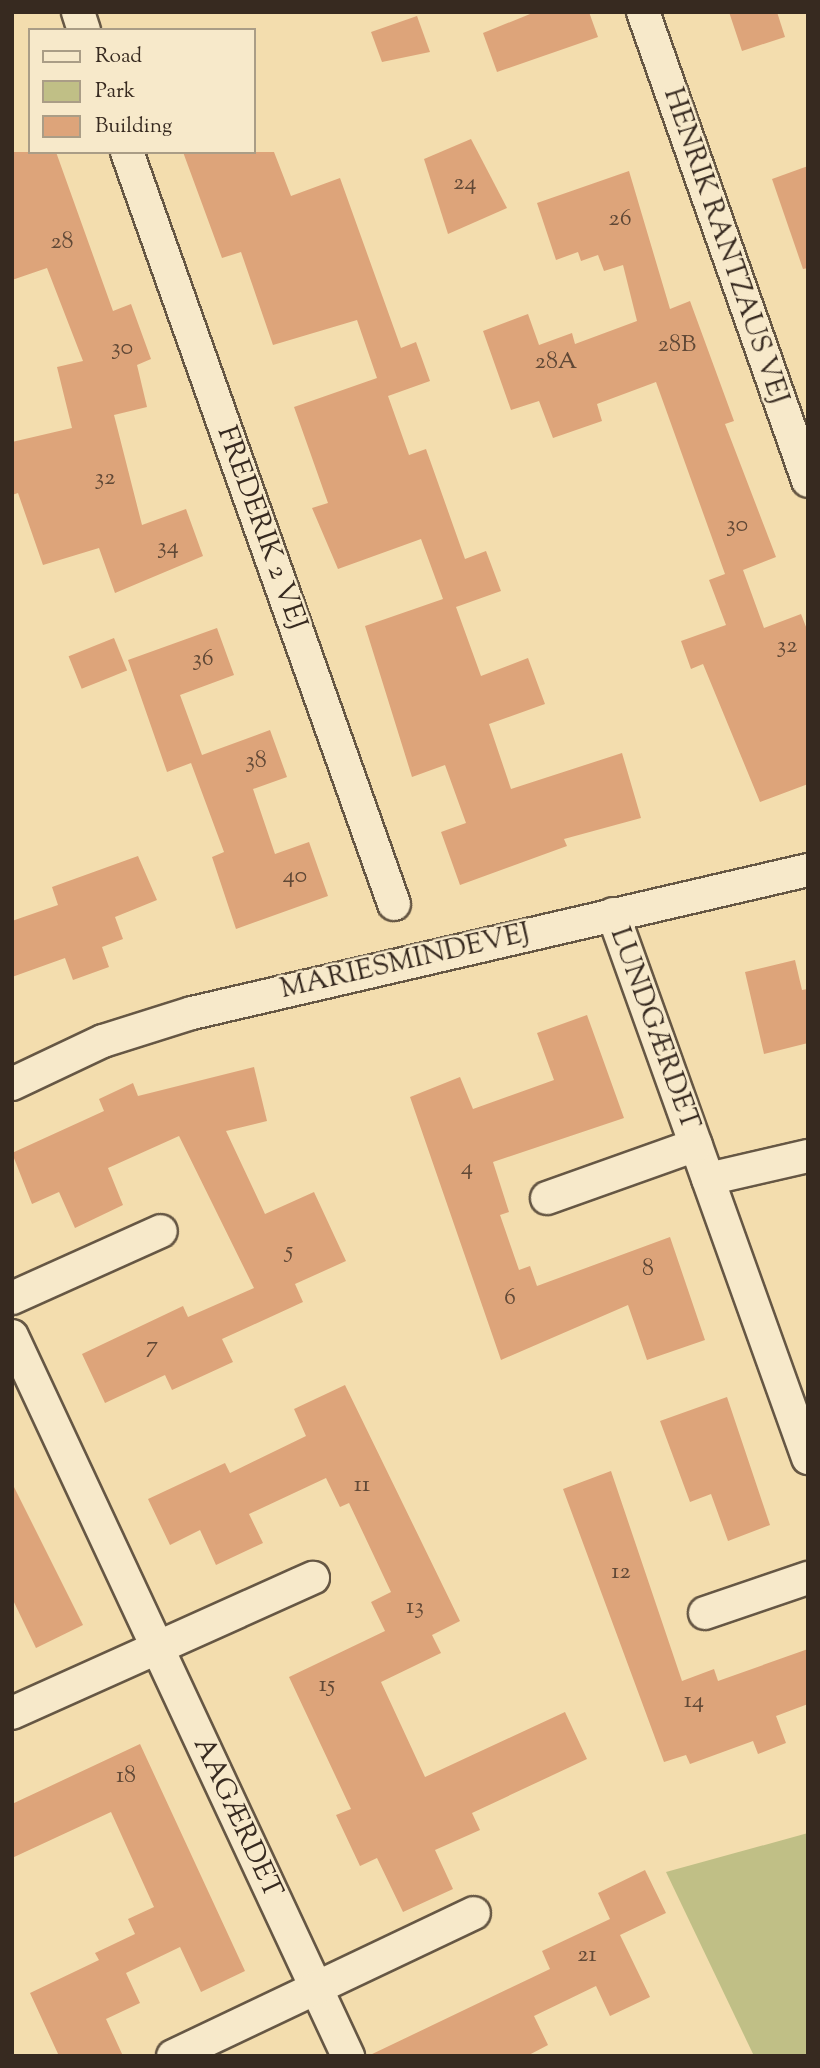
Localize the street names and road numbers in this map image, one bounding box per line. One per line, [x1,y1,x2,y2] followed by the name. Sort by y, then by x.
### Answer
[655,84,795,408] street label: HENRIK RANTZAUS VEJ
[209,422,313,634] street label: FREDERIK 2 VEJ
[277,917,533,1007] street label: MARIESMINDEVEJ
[602,923,706,1135] street label: LUNDGÆRDET
[185,1732,289,1904] street label: AAGÆRDET

